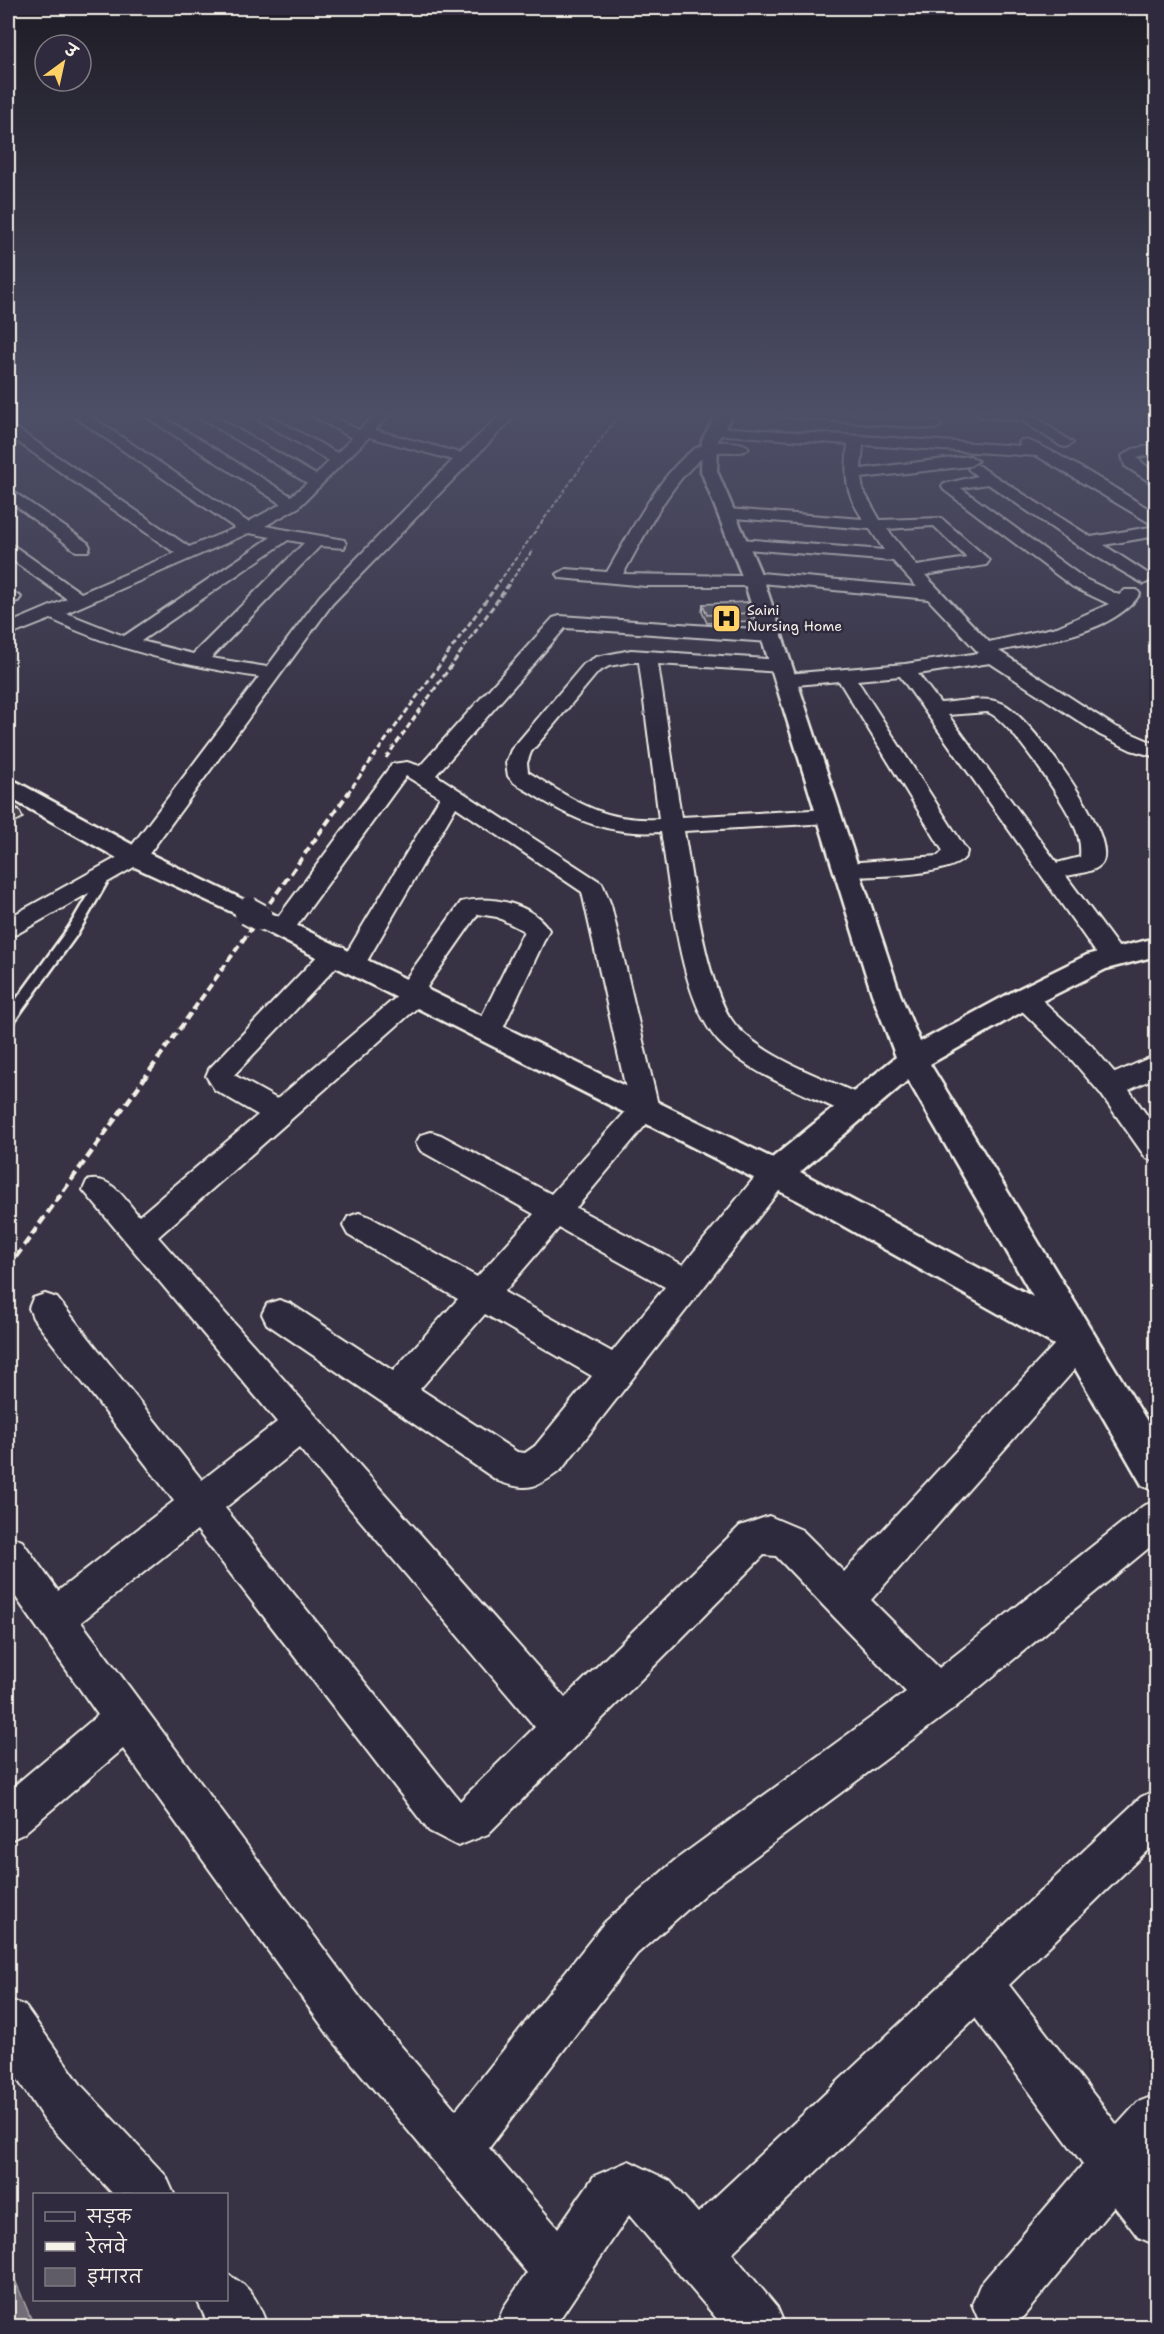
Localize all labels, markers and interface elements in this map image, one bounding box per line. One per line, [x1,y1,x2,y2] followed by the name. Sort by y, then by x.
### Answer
[33,33,93,93] north arrow
[59,38,82,63] text: उ
[747,601,842,635] place label: Saini Nursing Home
[710,602,742,634] hospital icon: Saini Nursing Home
[33,2193,228,2301] legend
[86,2205,132,2229] text: सड़क
[85,2231,128,2259] text: रेलवे
[87,2265,143,2289] text: इमारत

